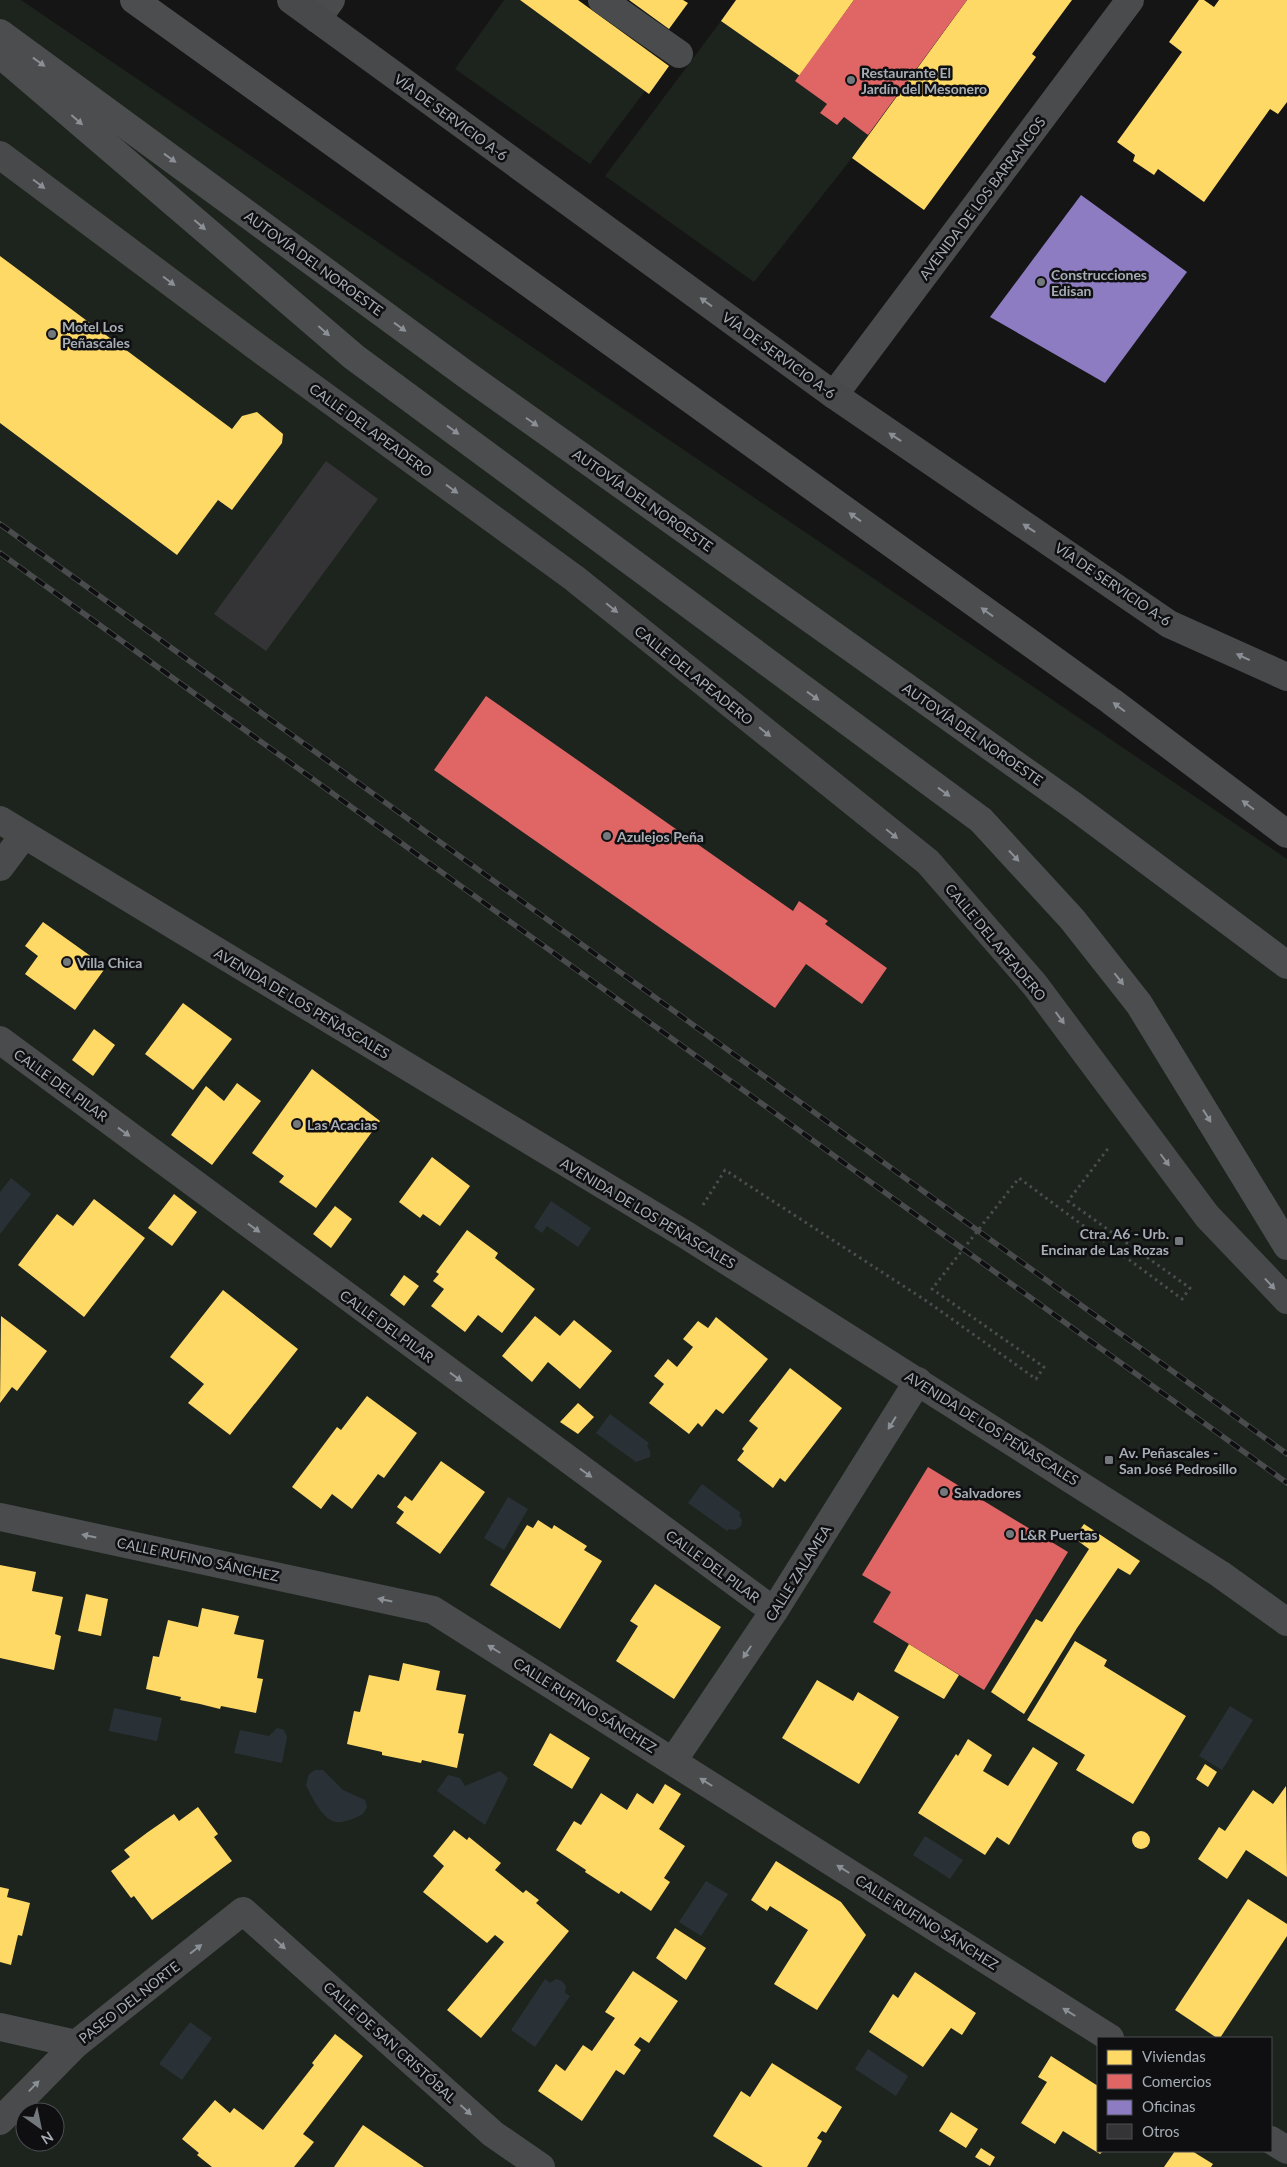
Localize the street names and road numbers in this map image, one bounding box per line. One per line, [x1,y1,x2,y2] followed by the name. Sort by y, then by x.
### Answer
[391,70,511,164] street label: VÍA DE SERVICIO A-6
[915,113,1049,283] street label: AVENIDA DE LOS BARRANCOS
[241,207,387,319] street label: AUTOVÍA DEL NOROESTE
[719,308,839,402] street label: VÍA DE SERVICIO A-6
[306,380,436,480] street label: CALLE DEL APEADERO
[570,445,716,555] street label: AUTOVÍA DEL NOROESTE
[1052,539,1174,629] street label: VÍA DE SERVICIO A-6
[631,622,757,728] street label: CALLE DEL APEADERO
[900,679,1046,789] street label: AUTOVÍA DEL NOROESTE
[942,880,1050,1004] street label: CALLE DEL APEADERO
[211,944,393,1062] street label: AVENIDA DE LOS PEÑASCALES
[11,1045,111,1125] street label: CALLE DEL PILAR
[557,1154,739,1272] street label: AVENIDA DE LOS PEÑASCALES
[337,1286,437,1366] street label: CALLE DEL PILAR
[902,1367,1082,1489] street label: AVENIDA DE LOS PEÑASCALES
[762,1521,835,1624] street label: CALLE ZALAMEA
[663,1526,763,1606] street label: CALLE DEL PILAR
[115,1533,281,1585] street label: CALLE RUFINO SÁNCHEZ
[510,1654,660,1756] street label: CALLE RUFINO SÁNCHEZ
[852,1871,1002,1973] street label: CALLE RUFINO SÁNCHEZ
[75,1957,183,2047] street label: PASEO DEL NORTE
[320,1978,460,2106] street label: CALLE DE SAN CRISTÓBAL

